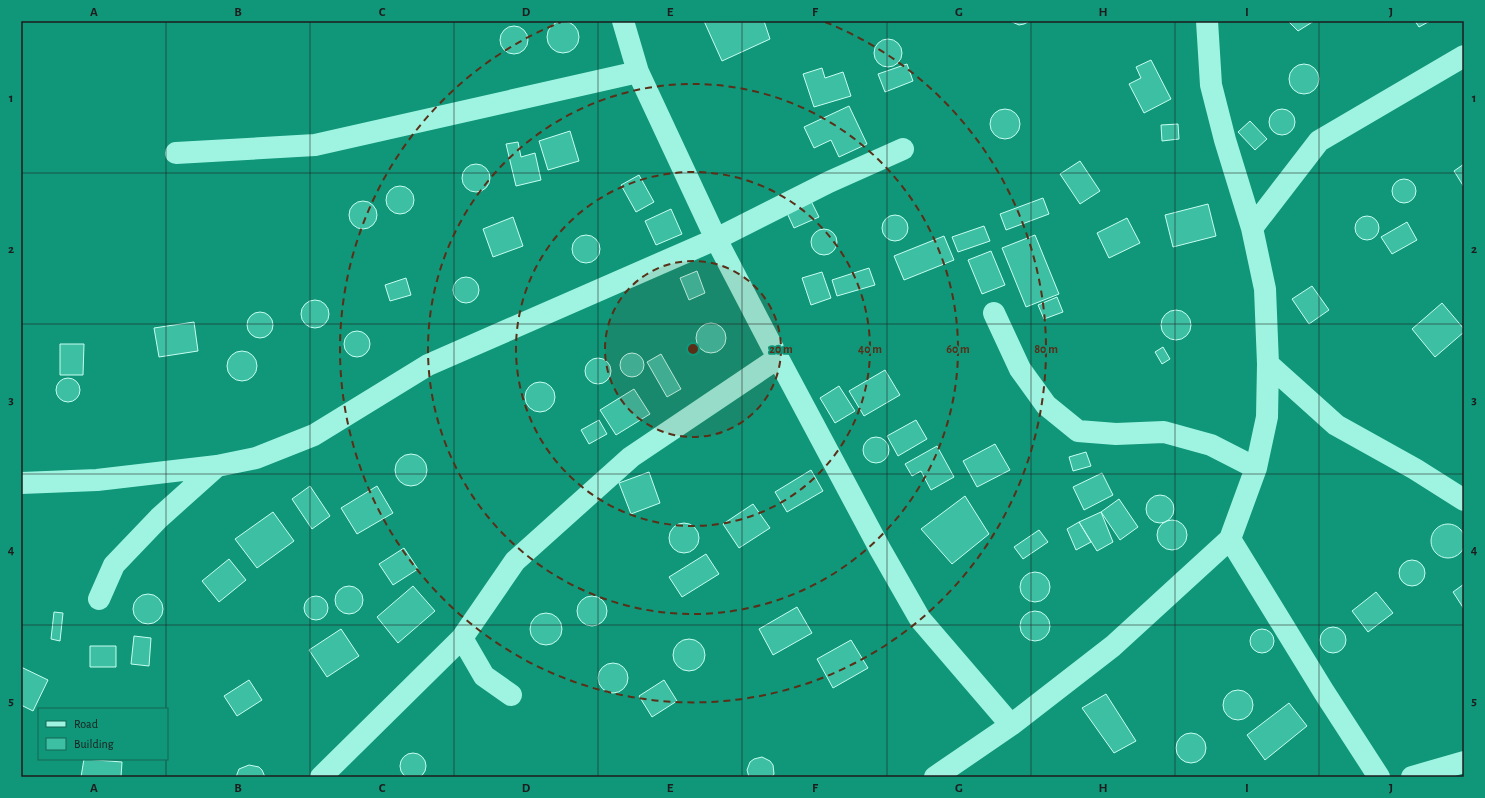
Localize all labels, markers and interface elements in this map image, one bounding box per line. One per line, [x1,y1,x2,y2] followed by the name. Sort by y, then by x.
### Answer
[90,6,98,19] text: A
[234,6,242,19] text: B
[379,6,386,19] text: C
[522,6,531,19] text: D
[667,6,674,19] text: E
[812,6,819,19] text: F
[955,6,963,19] text: G
[1098,6,1108,19] text: H
[1245,6,1249,19] text: I
[1389,6,1393,19] text: J
[9,92,13,105] text: 1
[1472,92,1476,105] text: 1
[8,243,14,256] text: 2
[1471,243,1477,256] text: 2
[686,342,700,356] centre of rings
[769,343,793,355] text: 20 m
[858,343,882,355] text: 40 m
[946,343,970,355] text: 60 m
[1034,343,1058,355] text: 80 m
[8,394,14,407] text: 3
[1471,394,1477,407] text: 3
[8,544,15,557] text: 4
[1471,544,1478,557] text: 4
[8,695,14,708] text: 5
[1471,695,1477,708] text: 5
[38,708,168,760] legend
[74,718,98,730] text: Road
[74,738,114,750] text: Building
[90,782,98,795] text: A
[234,782,242,795] text: B
[379,782,386,795] text: C
[522,782,531,795] text: D
[667,782,674,795] text: E
[812,782,819,795] text: F
[955,782,963,795] text: G
[1098,782,1108,795] text: H
[1245,782,1249,795] text: I
[1389,782,1393,795] text: J

